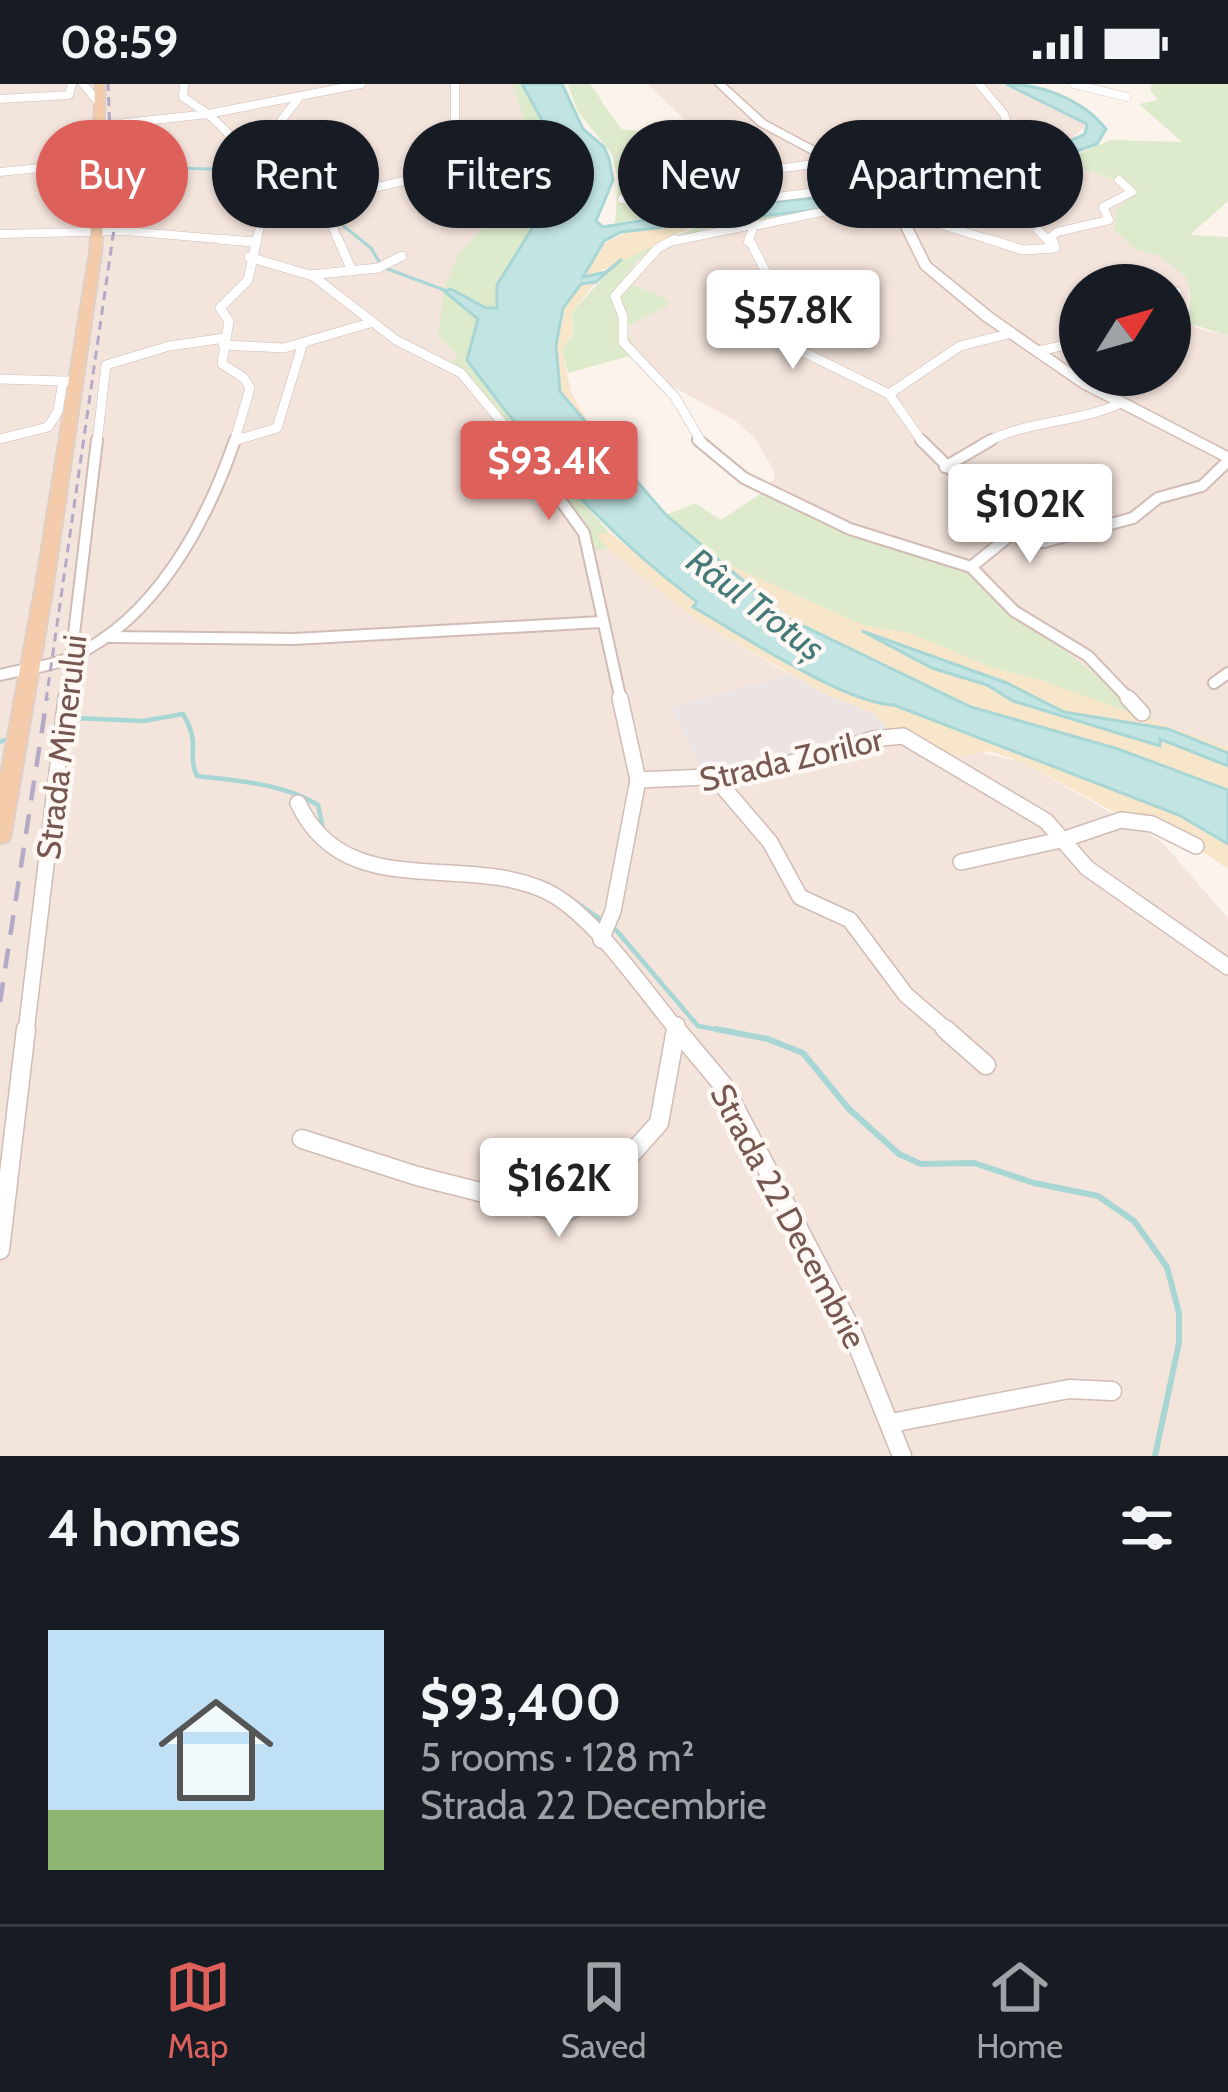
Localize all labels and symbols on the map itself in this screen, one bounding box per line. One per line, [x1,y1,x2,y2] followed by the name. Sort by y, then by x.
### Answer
[1059,264,1191,396] north arrow
[695,270,891,372] pin: $57.8K
[451,421,647,523] pin: $93.4K
[946,464,1114,566] pin: $102K
[679,538,833,670] water label: Râul Trotuș
[27,632,95,862] street label: Strada Minerului
[696,718,887,799] street label: Strada Zorilor
[702,1077,876,1355] street label: Strada 22 Decembrie
[475,1138,643,1240] pin: $162K

